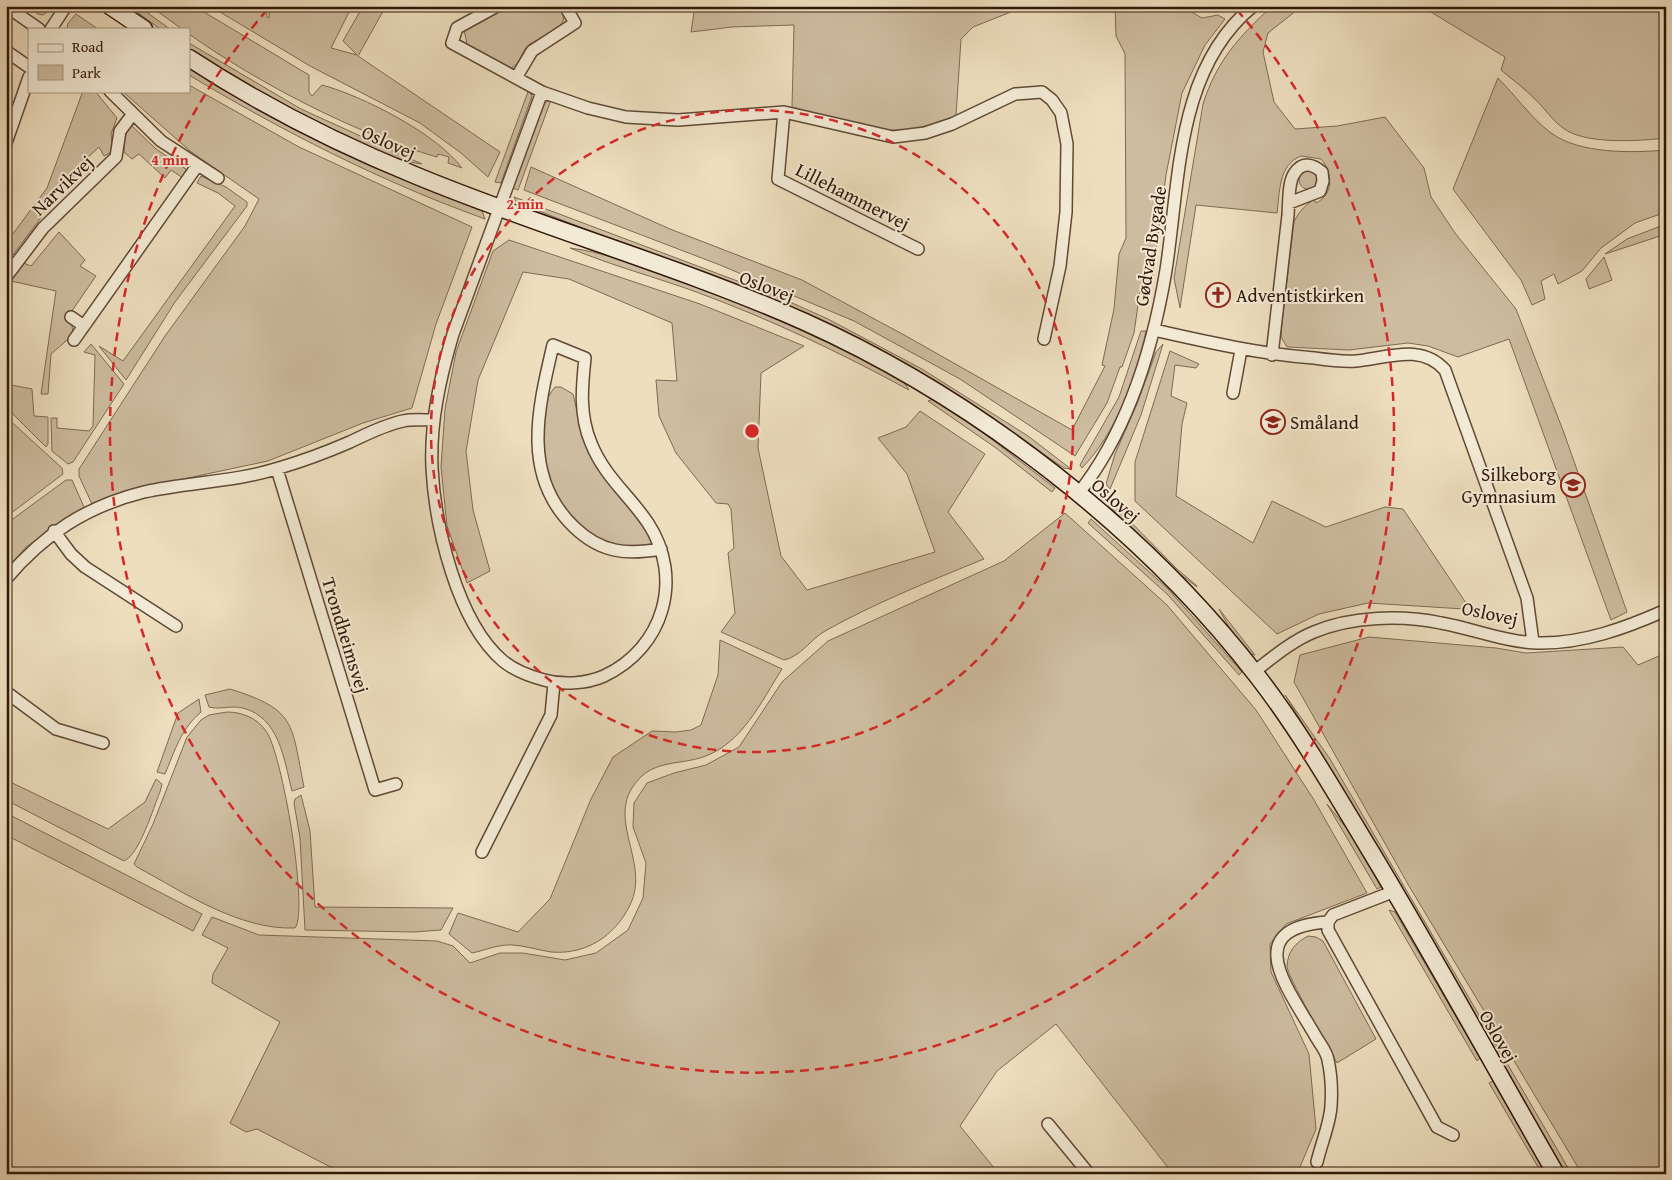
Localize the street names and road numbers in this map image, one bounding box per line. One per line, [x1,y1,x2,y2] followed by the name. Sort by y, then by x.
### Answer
[357,118,421,166] street label: Oslovej
[25,148,99,222] street label: Narvikvej
[791,155,915,237] street label: Lillehammervej
[1127,184,1173,308] street label: Gødvad Bygade
[735,263,799,309] street label: Oslovej
[1085,471,1147,529] street label: Oslovej
[315,574,377,696] street label: Trondheimsvej
[1459,593,1521,633] street label: Oslovej
[1473,1004,1525,1068] street label: Oslovej

